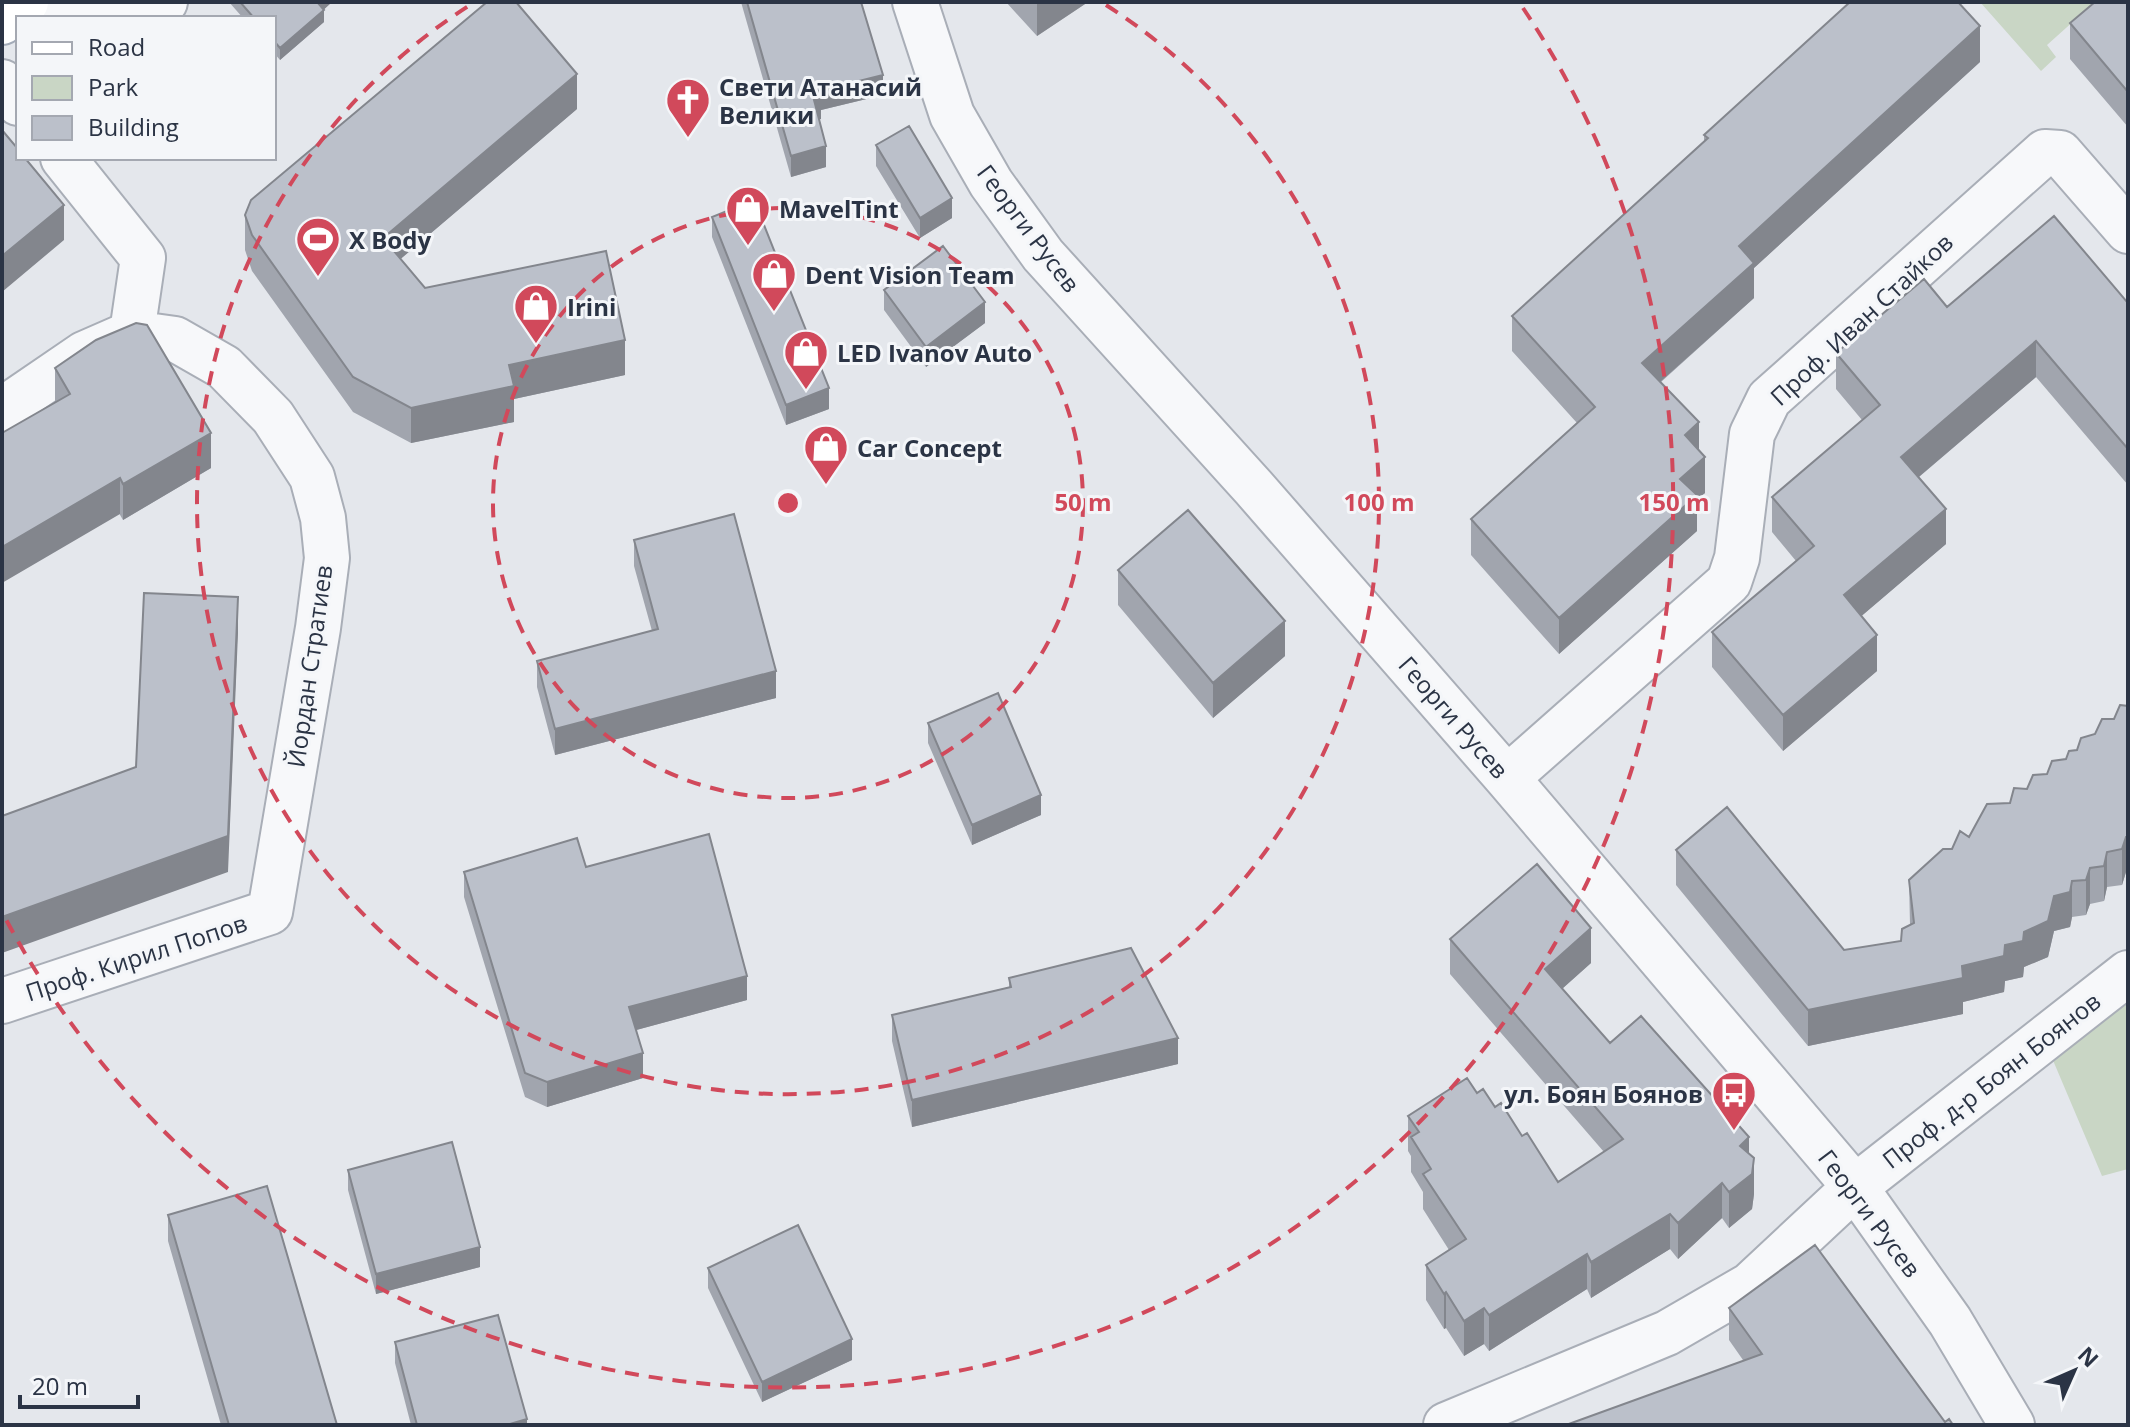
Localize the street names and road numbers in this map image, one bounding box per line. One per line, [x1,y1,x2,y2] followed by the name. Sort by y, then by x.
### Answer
[970,157,1088,299] street label: Георги Русев
[1762,226,1960,412] street label: Проф. Иван Стайков
[278,563,340,769] street label: Йордан Стратиев
[1392,649,1516,785] street label: Георги Русев
[21,906,251,1008] street label: Проф. Кирил Попов
[1875,984,2107,1176] street label: Проф. д-р Боян Боянов
[1811,1142,1929,1284] street label: Георги Русев

